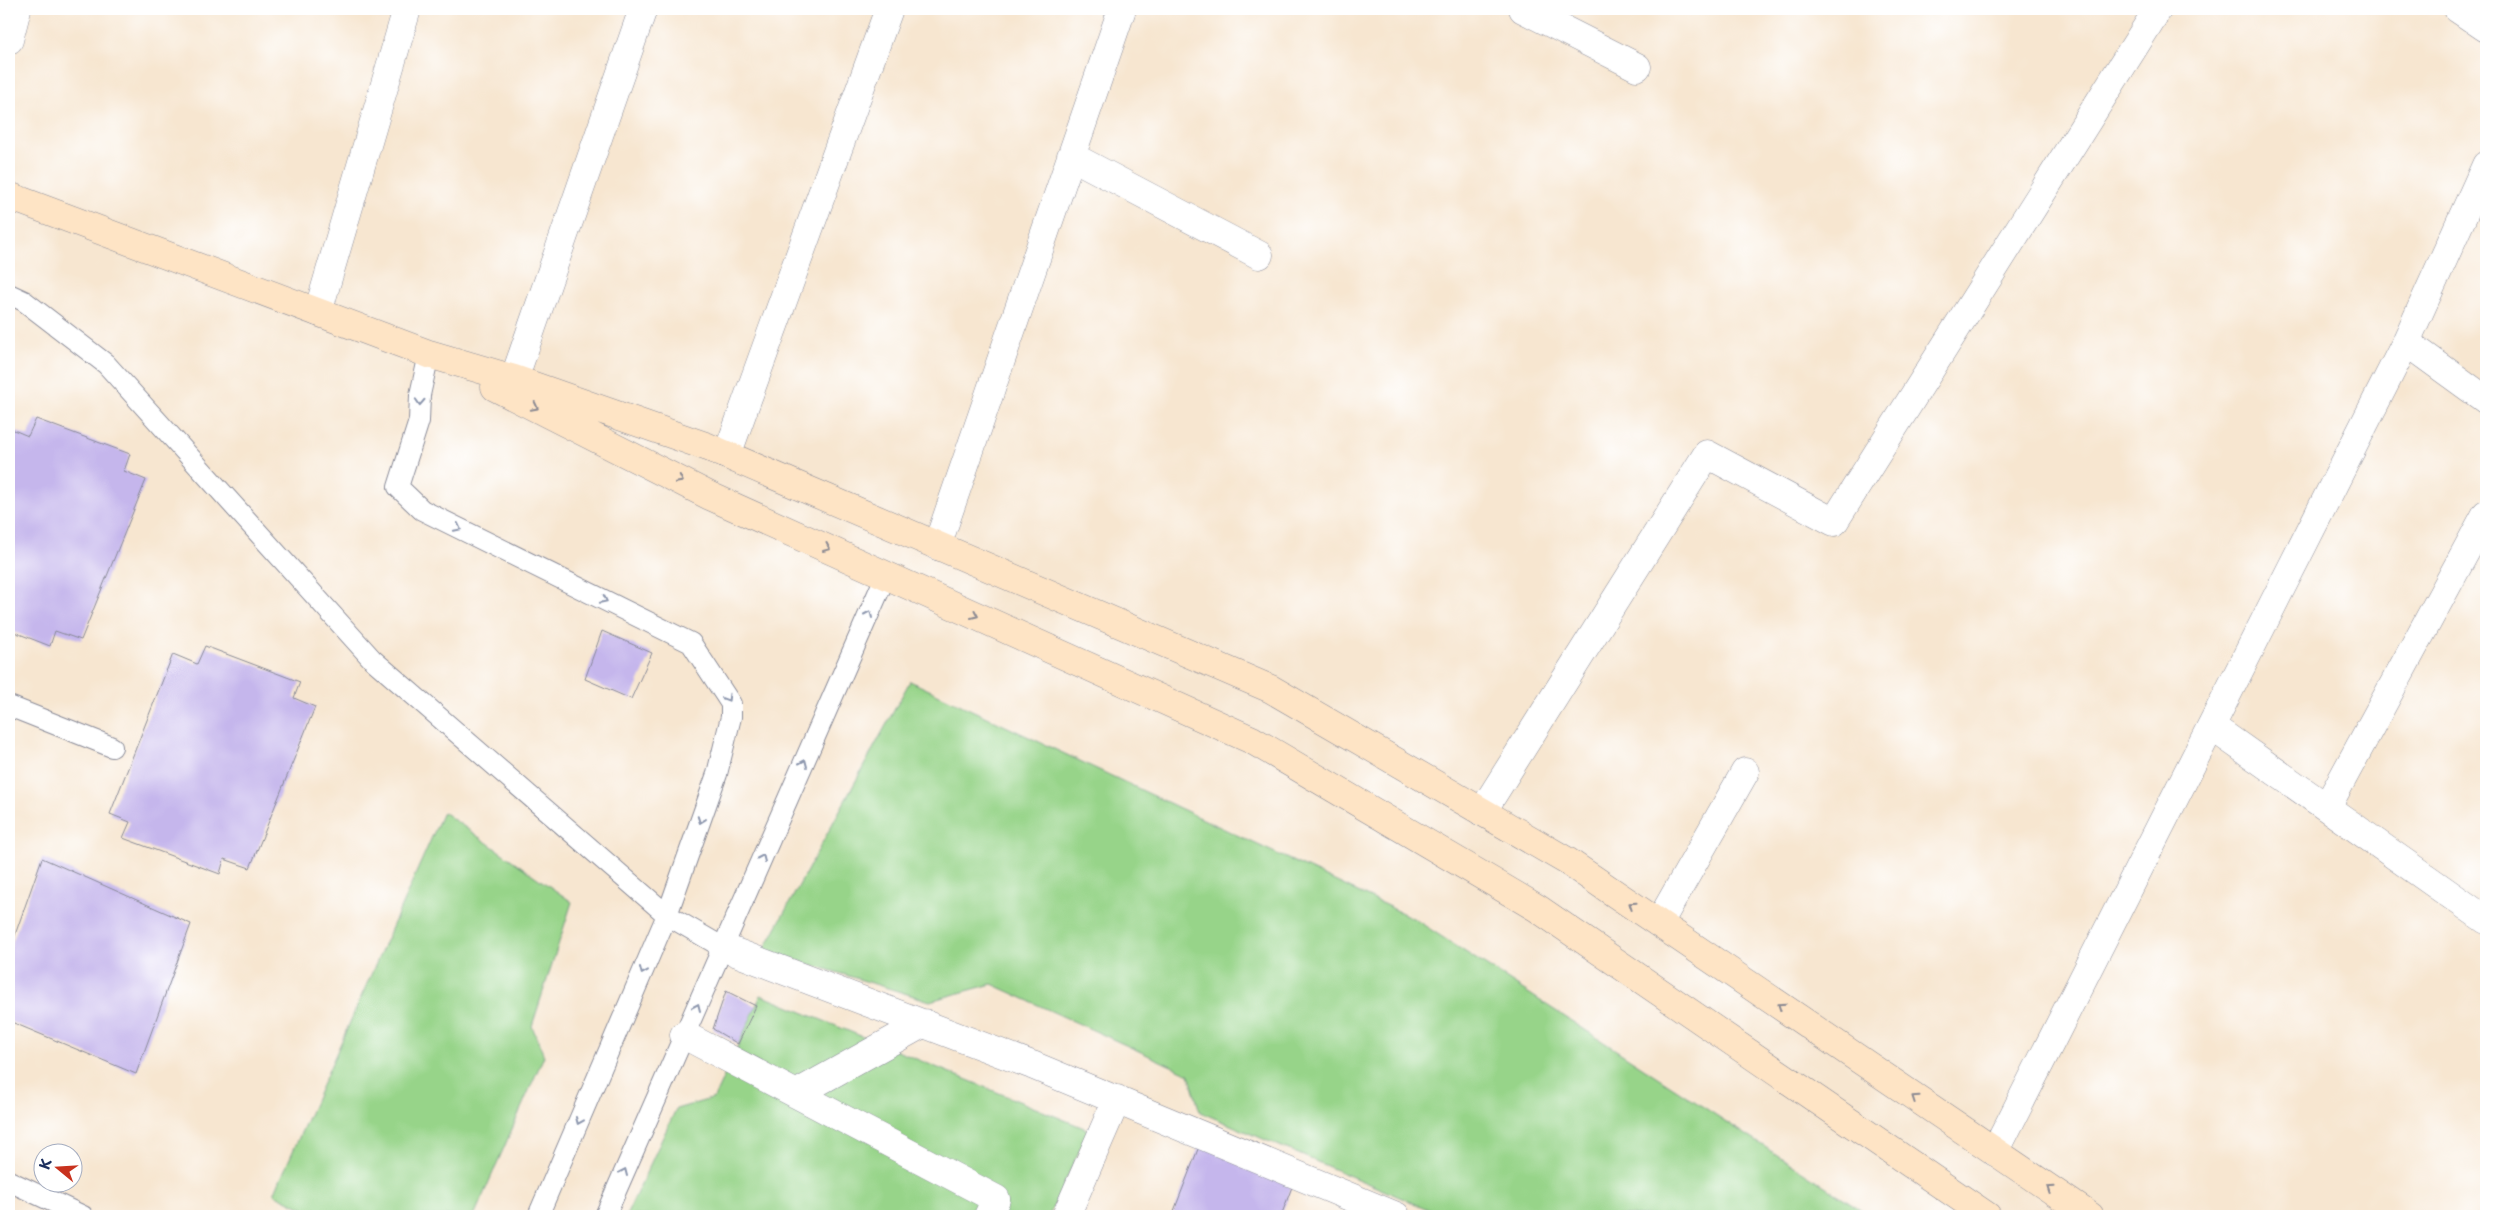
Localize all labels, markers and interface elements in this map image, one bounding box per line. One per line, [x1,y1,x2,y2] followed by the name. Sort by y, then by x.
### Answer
[415,398,426,406] one-way arrow
[529,401,538,411] one-way arrow
[674,474,683,484] one-way arrow
[453,522,462,532] one-way arrow
[822,542,831,553] one-way arrow
[599,594,608,605] one-way arrow
[970,609,979,620] one-way arrow
[862,610,873,619] one-way arrow
[720,693,730,702] one-way arrow
[797,759,808,768] one-way arrow
[697,815,707,824] one-way arrow
[755,854,766,863] one-way arrow
[1628,902,1638,911] one-way arrow
[638,967,648,975] one-way arrow
[690,1003,701,1012] one-way arrow
[1777,1003,1786,1012] one-way arrow
[1911,1094,1920,1104] one-way arrow
[574,1116,585,1125] one-way arrow
[32,1142,82,1192] north arrow
[34,1156,57,1172] text: K
[618,1168,629,1177] one-way arrow
[2046,1186,2055,1195] one-way arrow

